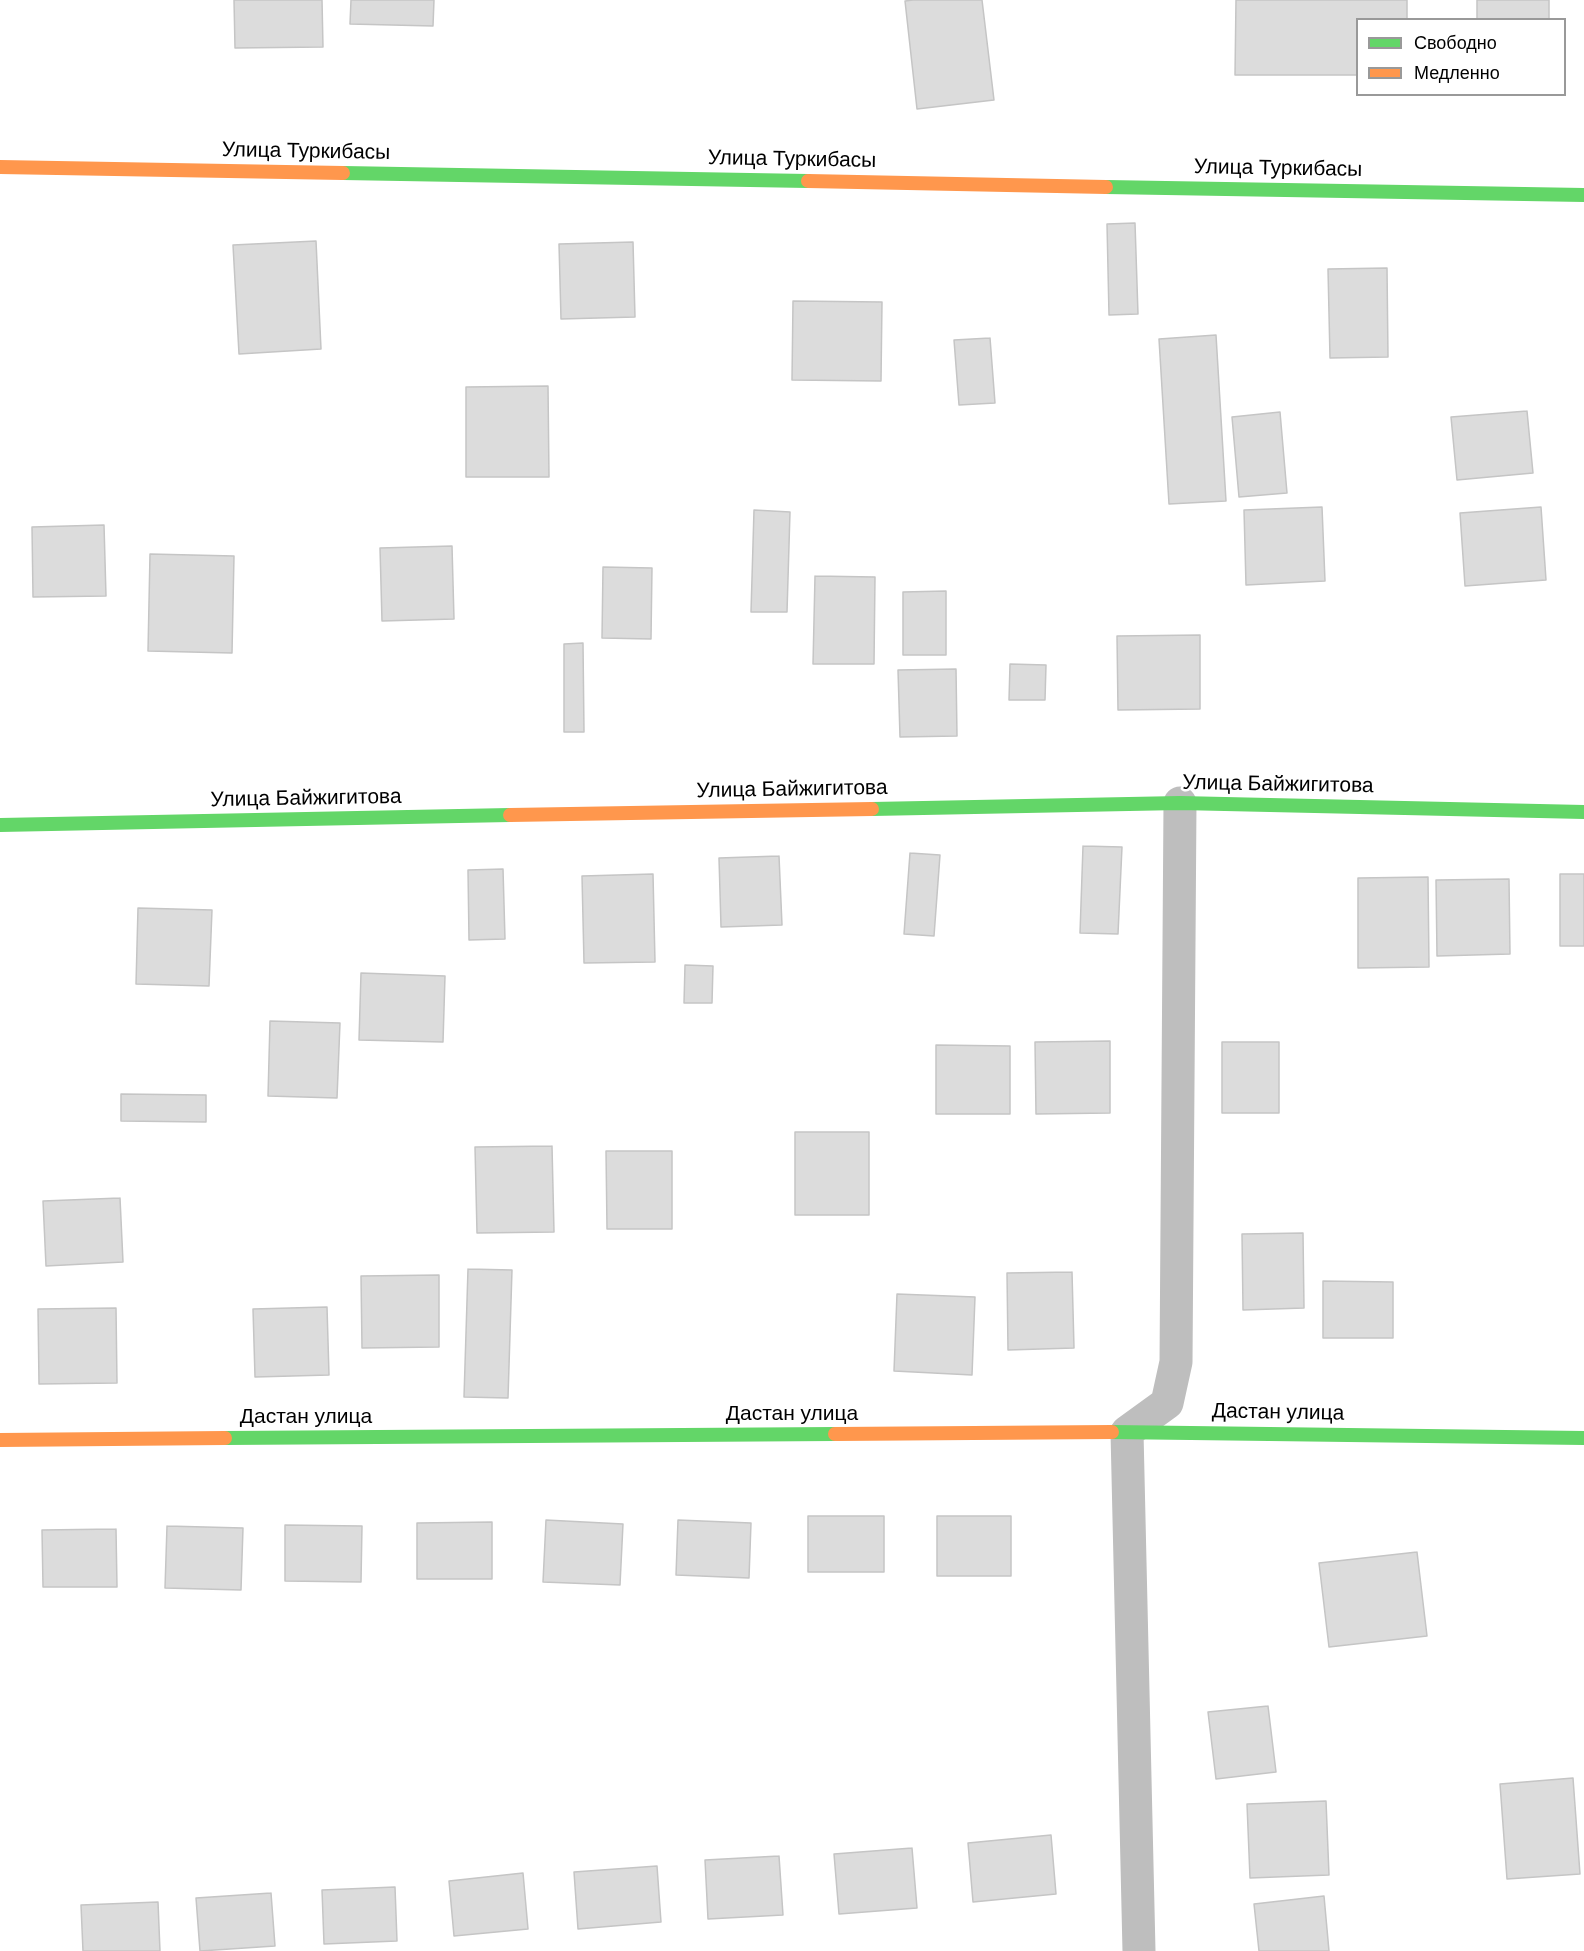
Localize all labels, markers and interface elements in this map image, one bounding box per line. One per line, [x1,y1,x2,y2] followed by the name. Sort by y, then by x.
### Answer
[1356,18,1566,96] legend
[1414,31,1497,55] text: Свободно
[1414,61,1500,85] text: Медленно
[222,138,390,166] street label: Улица Туркибасы
[708,146,876,174] street label: Улица Туркибасы
[1194,155,1362,183] street label: Улица Туркибасы
[1182,771,1374,799] street label: Улица Байжигитова
[696,776,888,804] street label: Улица Байжигитова
[210,785,402,813] street label: Улица Байжигитова
[1212,1399,1344,1427] street label: Дастан улица
[726,1401,858,1427] street label: Дастан улица
[240,1404,372,1430] street label: Дастан улица

